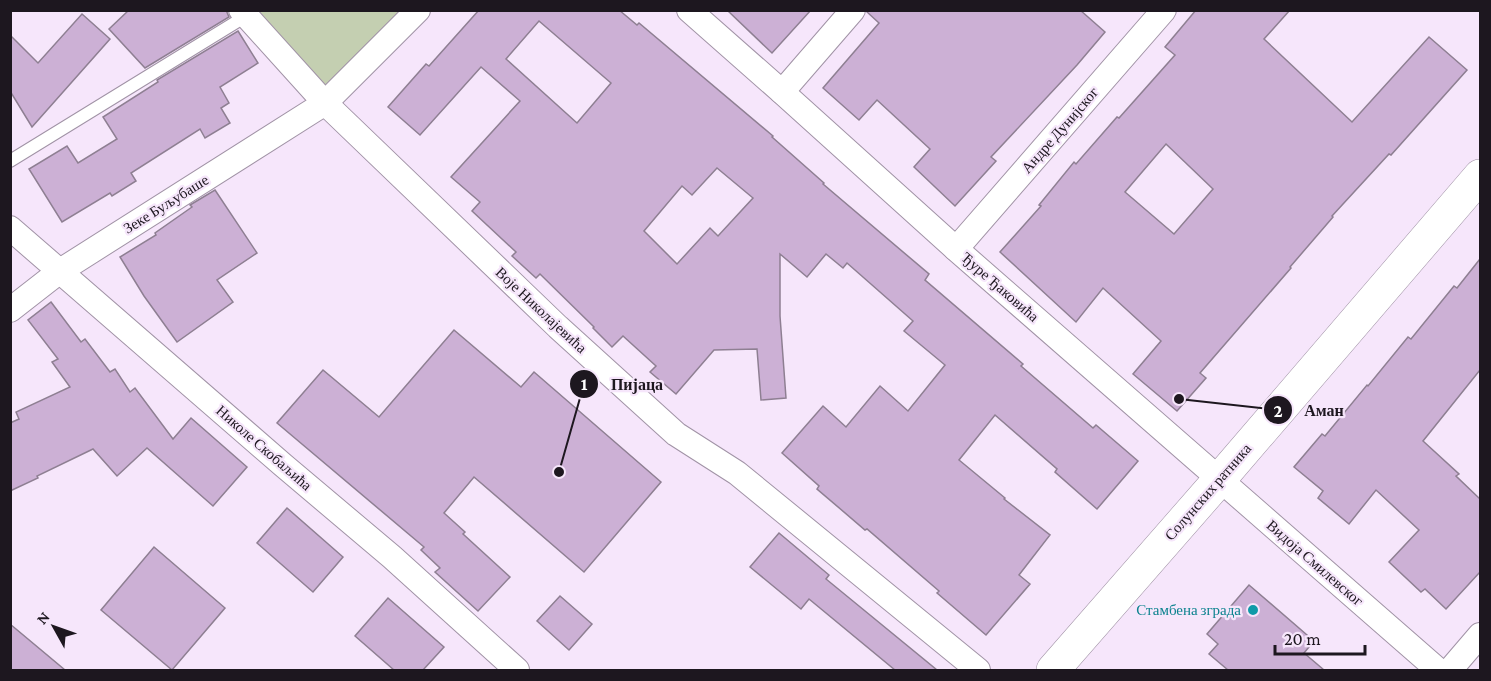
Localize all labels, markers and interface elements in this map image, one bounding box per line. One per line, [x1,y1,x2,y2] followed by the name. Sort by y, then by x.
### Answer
[1018,84,1102,176] street label: Андре Дунијског
[121,171,212,236] street label: Зеке Буљубаше
[958,249,1042,325] street label: Ђуре Ђаковића
[492,264,590,356] street label: Воје Николајевића
[569,367,675,401] callout: Пијаца
[581,374,588,394] text: 1
[611,376,663,394] text: Пијаца
[1263,393,1356,427] callout: Аман
[1273,401,1283,421] text: 2
[213,402,315,494] street label: Николе Скобаљића
[1304,402,1344,419] text: Аман
[1162,440,1255,544] street label: Солунских ратника
[1264,517,1366,609] street label: Видоја Смилевског
[24,597,84,657] north arrow
[1136,602,1241,618] place label: Стамбена зграда
[1246,603,1260,617] marker: Стамбена зграда
[33,608,53,627] text: N
[1275,618,1365,656] scale bar
[1284,629,1321,649] text: 20 m

